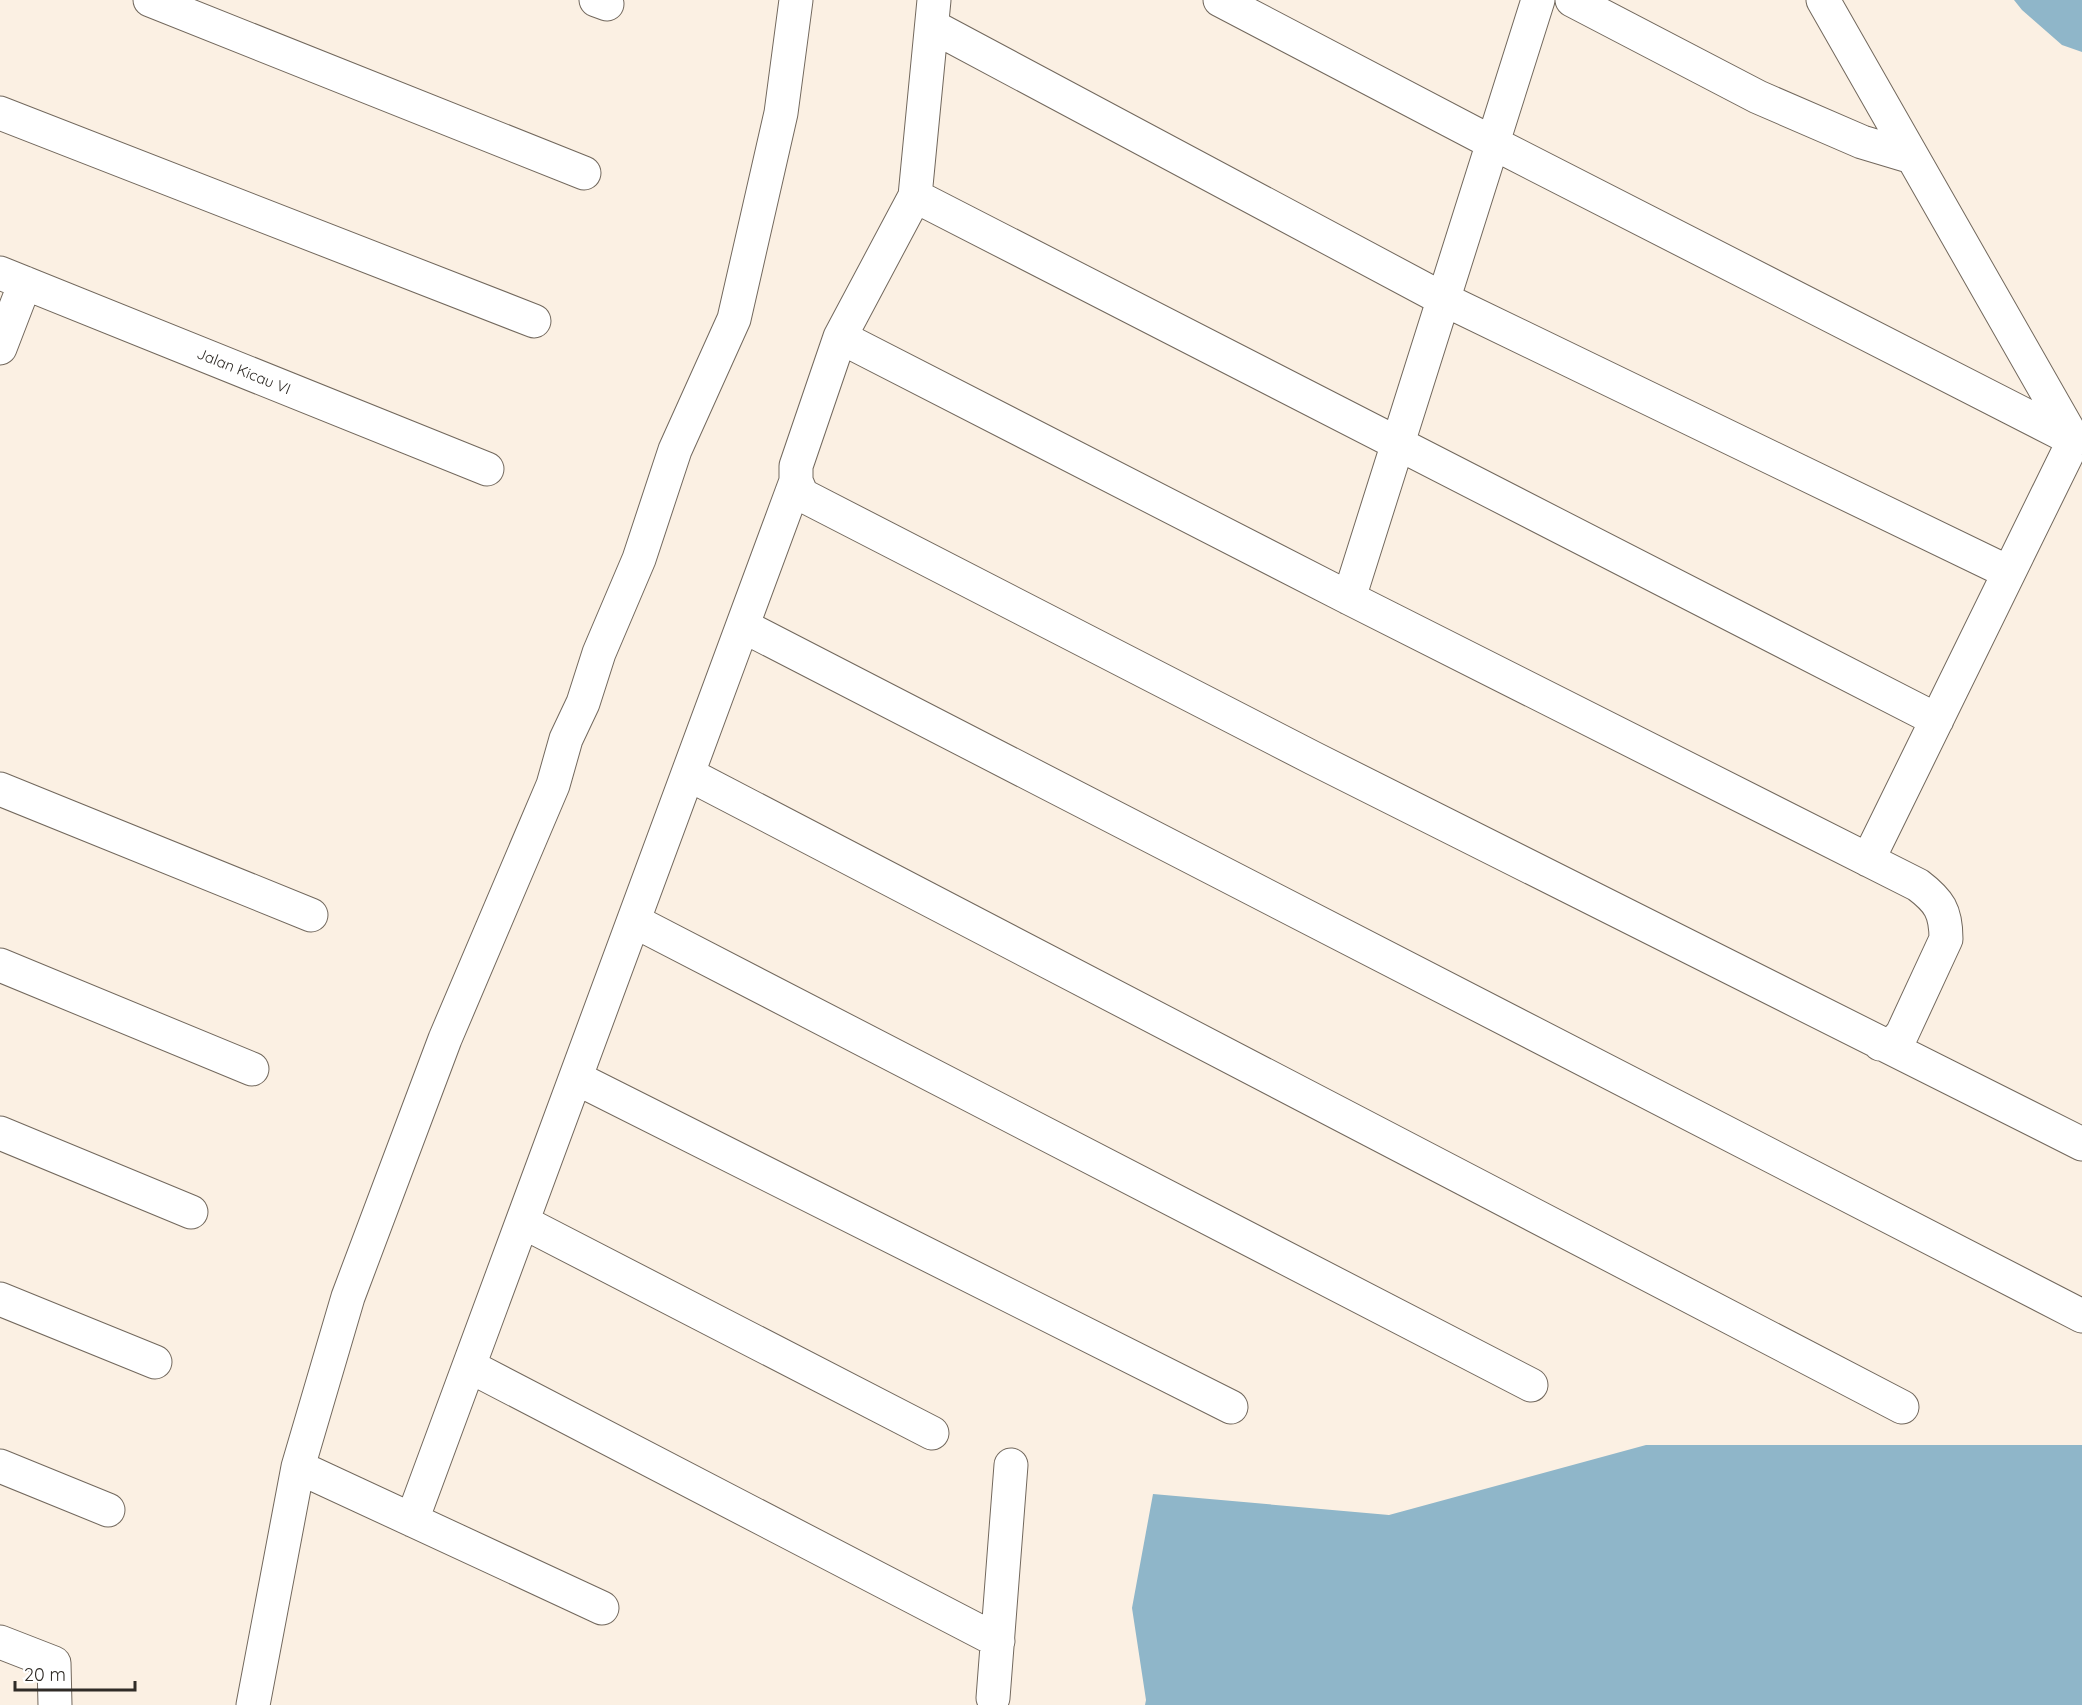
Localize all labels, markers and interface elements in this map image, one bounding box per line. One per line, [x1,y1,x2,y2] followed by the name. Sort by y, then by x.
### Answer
[194,344,294,398] street label: Jalan Kicau VI
[15,1654,135,1692] scale bar
[24,1663,66,1686] text: 20 m

